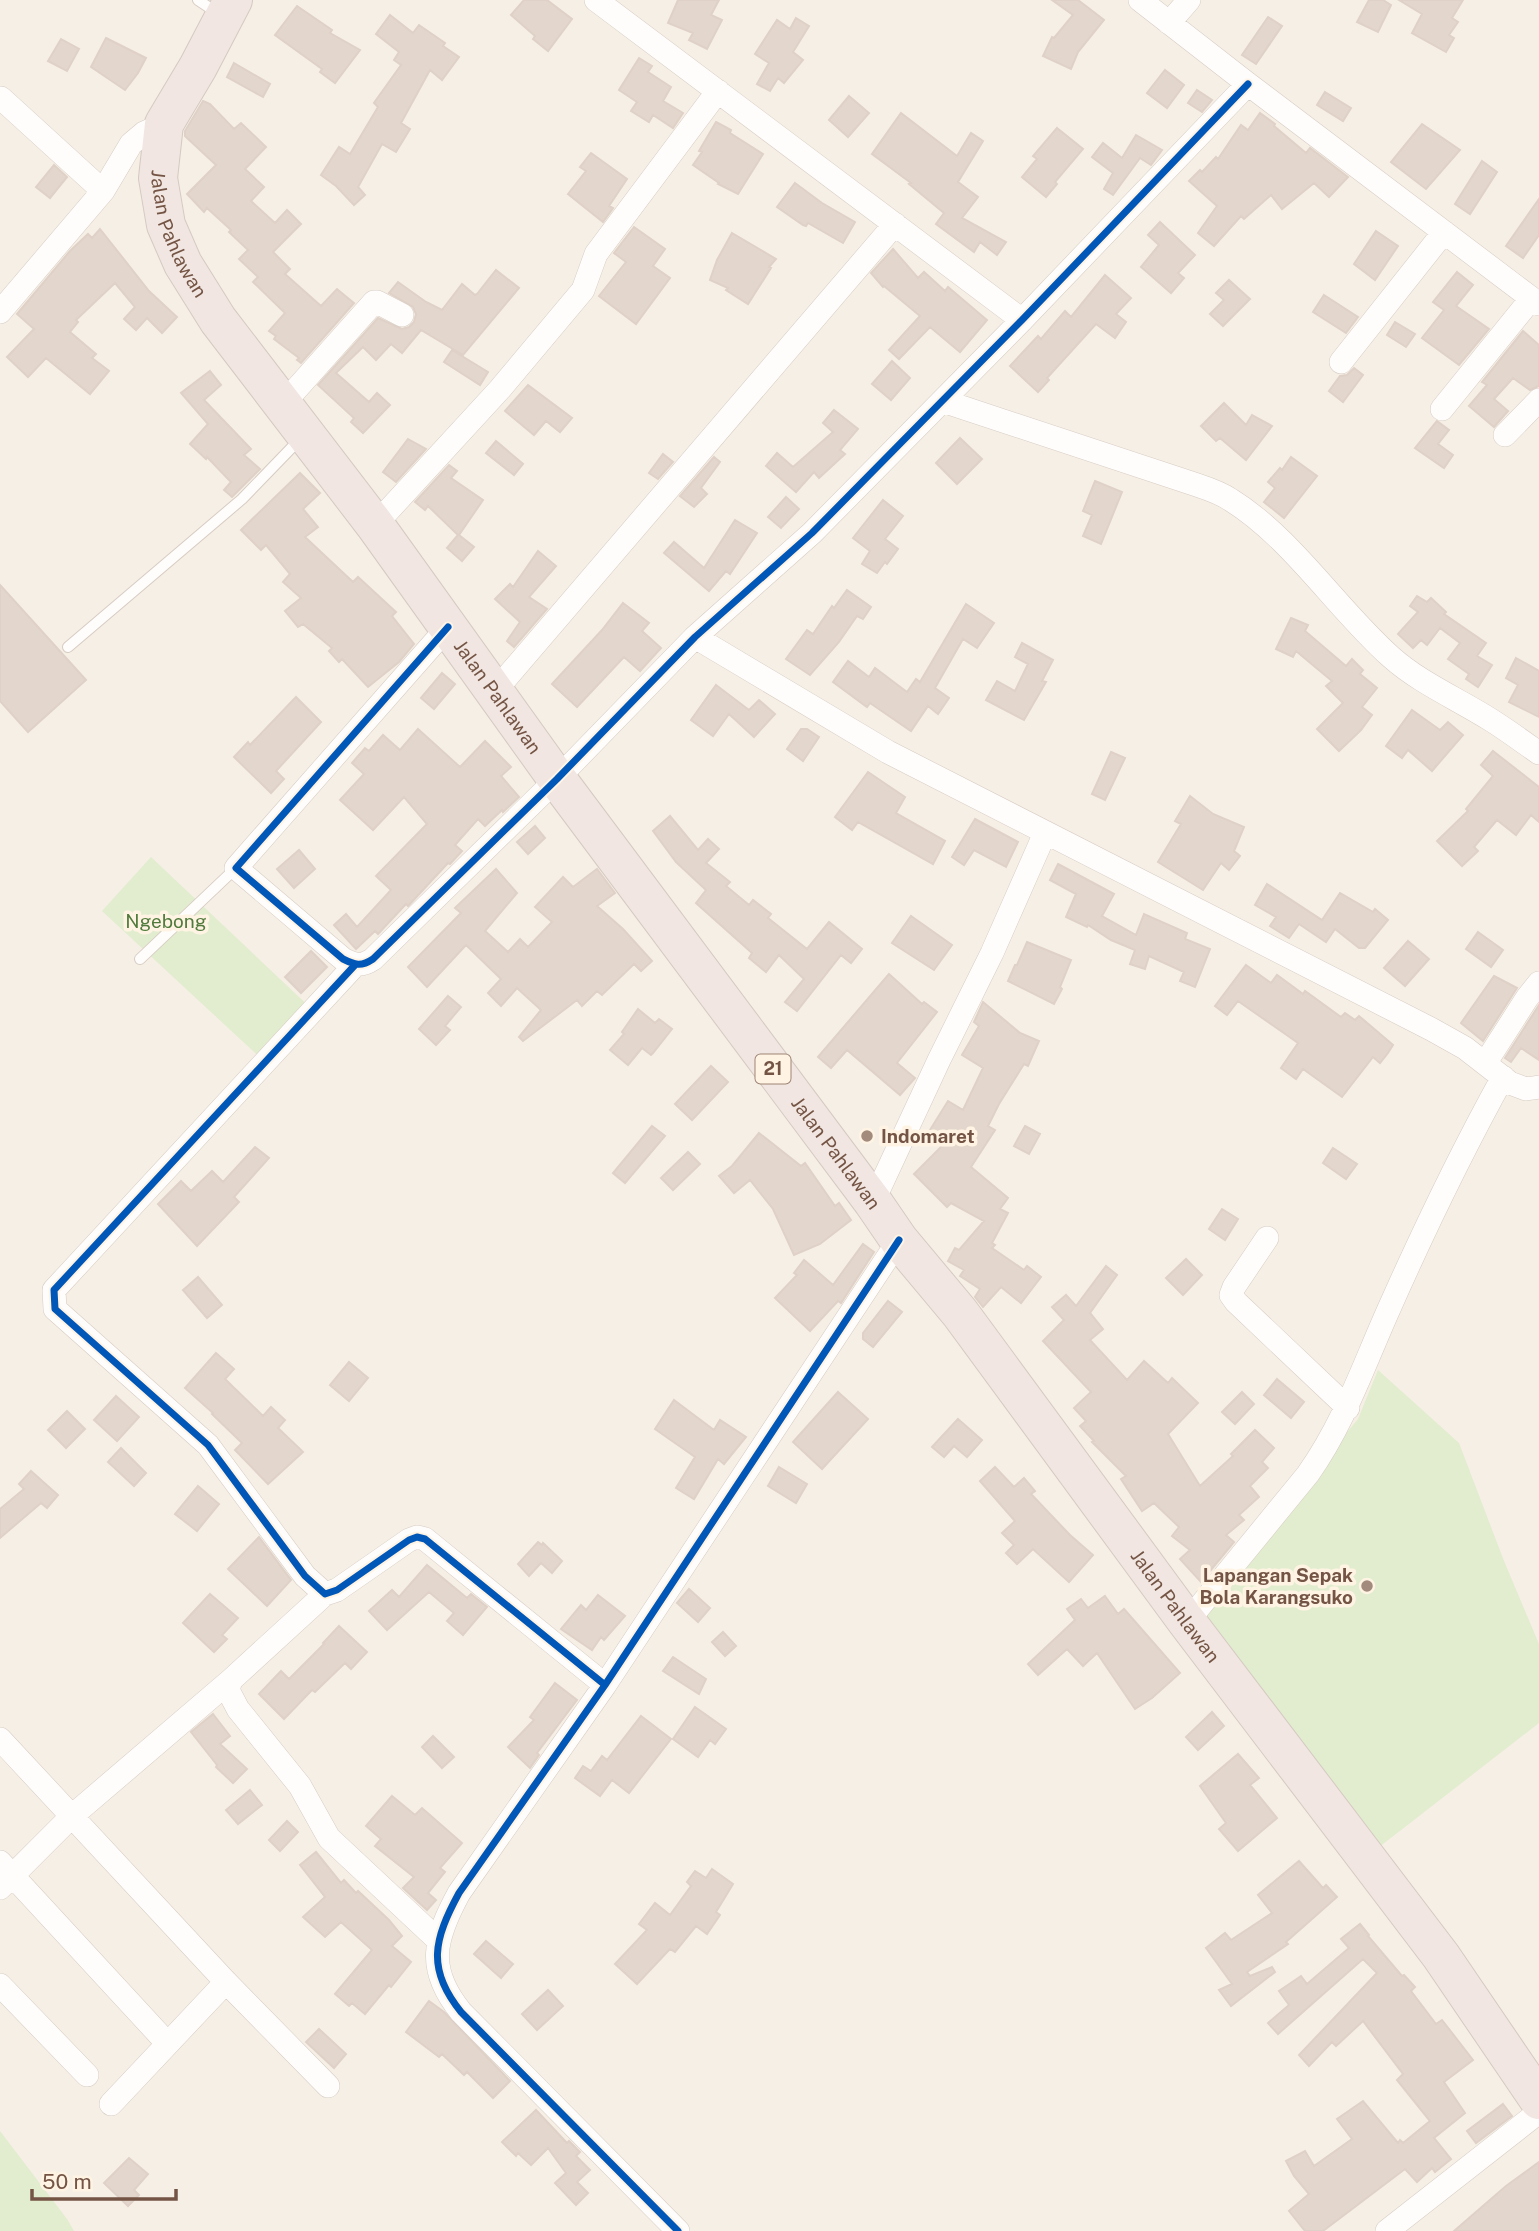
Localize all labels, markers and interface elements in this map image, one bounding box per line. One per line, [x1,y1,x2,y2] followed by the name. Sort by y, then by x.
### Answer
[147,169,212,301] street label: Jalan Pahlawan
[450,635,546,758] street label: Jalan Pahlawan
[125,910,207,932] park label: Ngebong
[756,1054,790,1084] road number: 21
[787,1092,886,1213] street label: Jalan Pahlawan
[881,1125,975,1147] place label: Indomaret
[859,1128,875,1144] marker: Indomaret
[1126,1545,1225,1667] street label: Jalan Pahlawan
[1199,1564,1353,1608] place label: Lapangan Sepak Bola Karangsuko
[1359,1578,1375,1594] marker: Lapangan Sepak Bola Karangsuko
[32,2158,175,2202] scale bar
[42,2169,92,2194] text: 50 m

